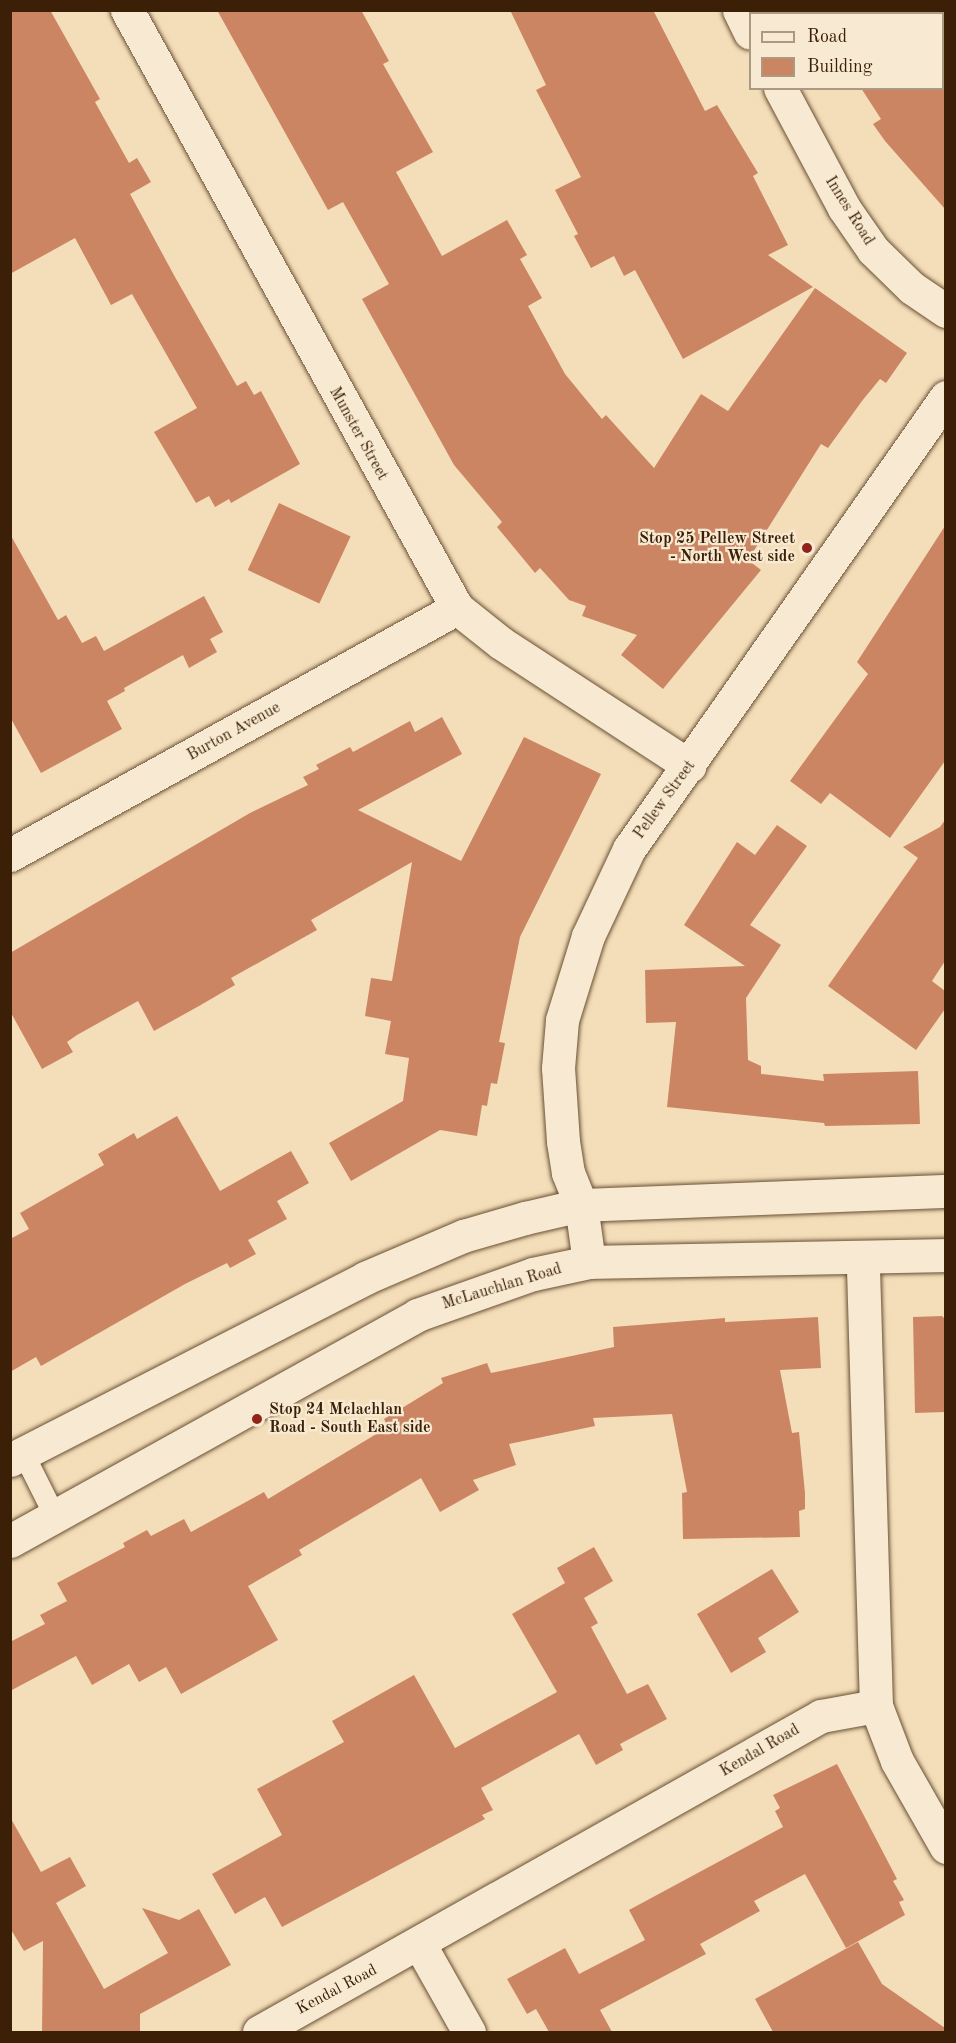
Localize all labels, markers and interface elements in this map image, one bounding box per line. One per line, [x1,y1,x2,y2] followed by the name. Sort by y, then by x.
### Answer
[749,12,944,90] legend
[807,28,847,46] text: Road
[807,58,872,76] text: Building
[820,173,878,249] street label: Innes Road
[324,384,392,484] street label: Munster Street
[639,529,795,567] place label: Stop 25 Pellew Street - North West side
[800,541,814,555] marker: Stop 25 Pellew Street - North West side
[184,698,284,766] street label: Burton Avenue
[630,757,700,843] street label: Pellew Street
[440,1260,564,1314] street label: McLauchlan Road
[269,1400,431,1438] place label: Stop 24 Mclachlan Road - South East side
[250,1412,264,1426] marker: Stop 24 Mclachlan Road - South East side
[717,1720,803,1782] street label: Kendal Road
[293,1961,381,2019] street label: Kendal Road

